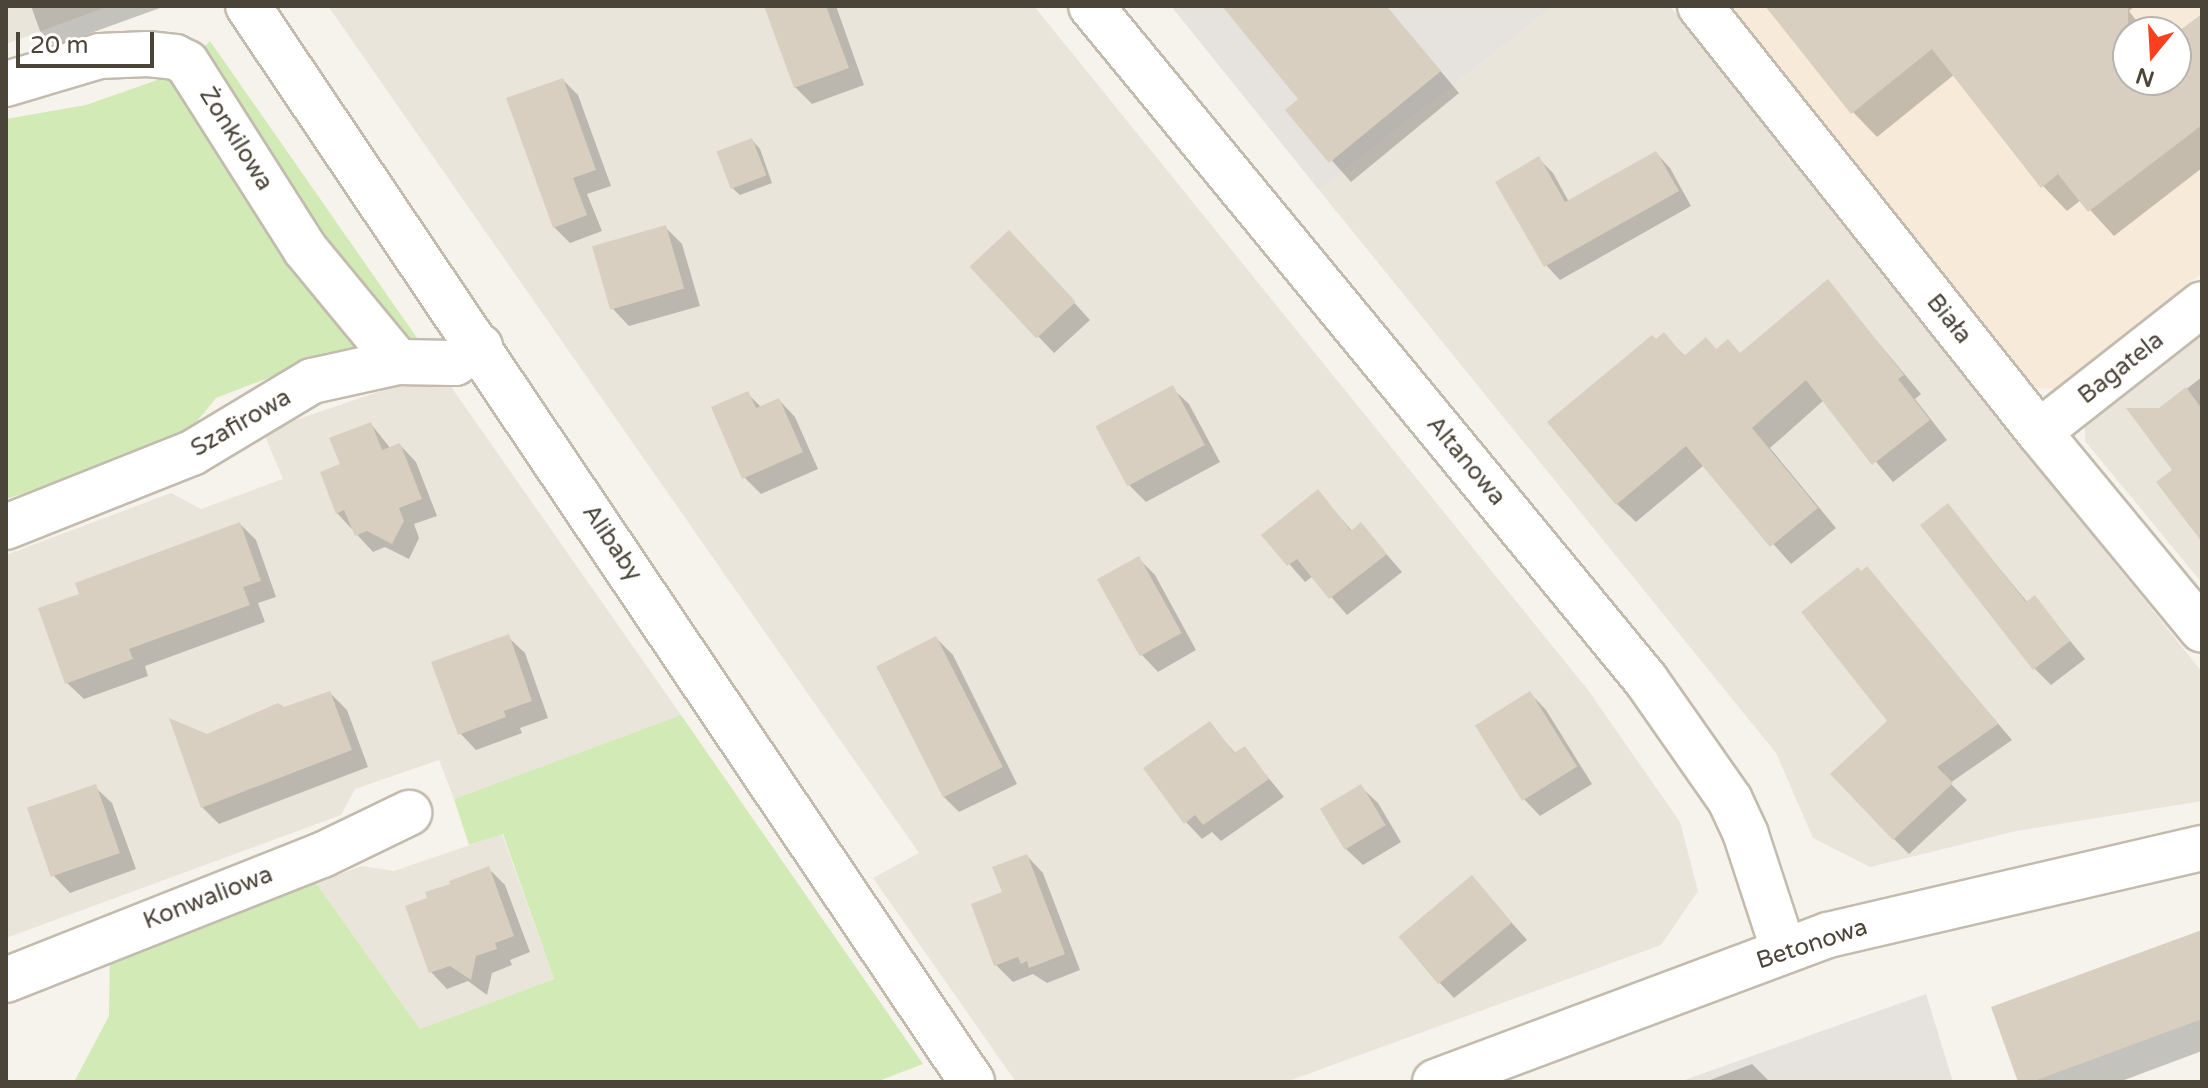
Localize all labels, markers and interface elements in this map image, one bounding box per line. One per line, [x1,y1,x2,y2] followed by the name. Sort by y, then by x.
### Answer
[20,16,158,66] scale bar
[2112,16,2192,96] north arrow
[30,31,88,60] text: 20 m
[2133,62,2158,92] text: N
[193,82,279,196] street label: Żonkilowa
[1920,288,1978,350] street label: Biała
[2073,326,2169,410] street label: Bagatela
[186,383,296,463] street label: Szafirowa
[1420,410,1512,512] street label: Altanowa
[576,499,648,587] street label: Alibaby
[139,860,277,936] street label: Konwaliowa
[1753,913,1871,975] street label: Betonowa

